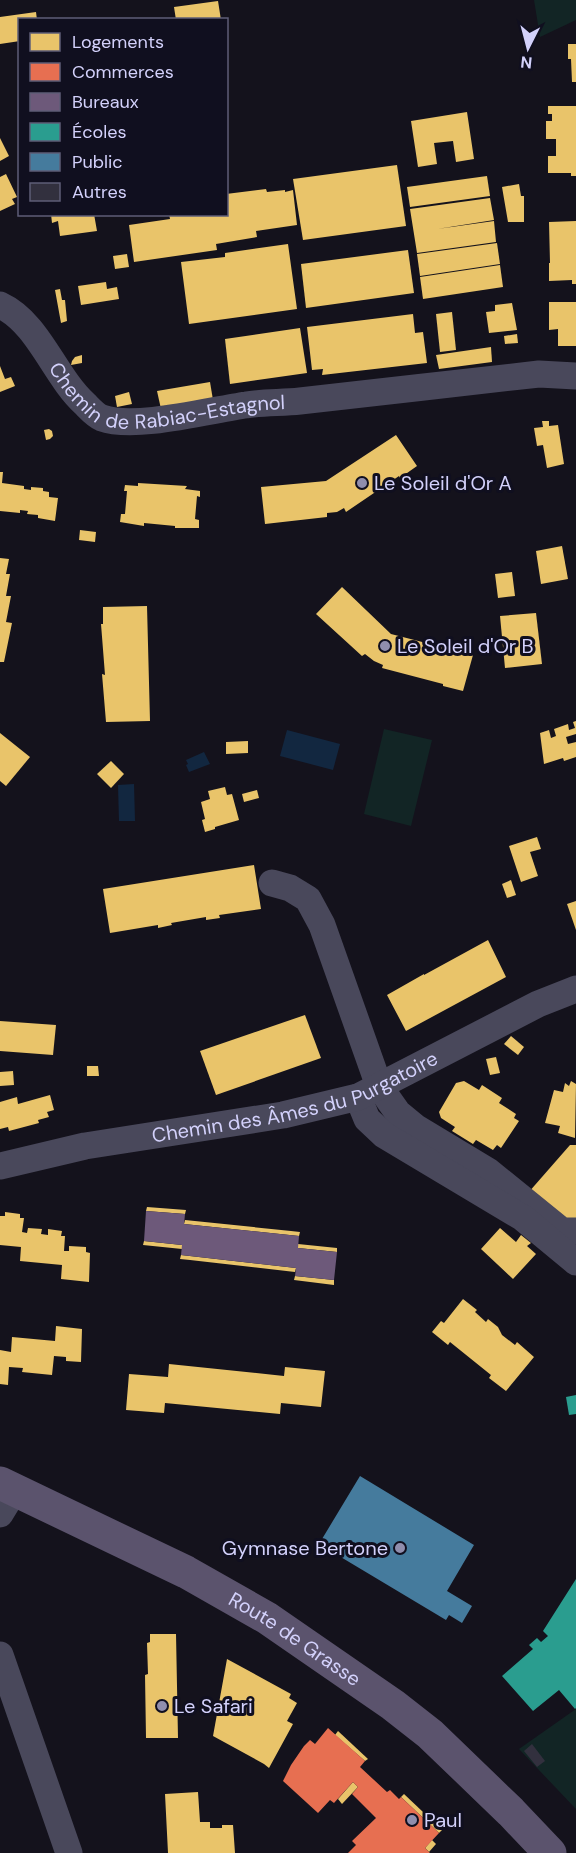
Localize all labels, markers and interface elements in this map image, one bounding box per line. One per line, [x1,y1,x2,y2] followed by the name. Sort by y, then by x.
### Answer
[18,18,228,216] legend
[498,18,558,78] north arrow
[72,30,164,54] text: Logements
[520,51,533,73] text: N
[72,60,174,84] text: Commerces
[72,90,139,114] text: Bureaux
[72,120,126,144] text: Écoles
[72,150,123,174] text: Public
[72,180,127,204] text: Autres
[43,357,286,435] street label: Chemin de Rabiac-Estagnol
[374,470,512,496] place label: Le Soleil d'Or A
[355,476,369,490] marker: Le Soleil d'Or A
[397,633,534,659] place label: Le Soleil d'Or B
[378,639,392,653] marker: Le Soleil d'Or B
[150,1045,442,1148] street label: Chemin des Âmes du Purgatoire
[222,1535,388,1561] place label: Gymnase Bertone
[393,1541,407,1555] marker: Gymnase Bertone
[224,1586,366,1692] street label: Route de Grasse
[174,1693,253,1719] place label: Le Safari
[155,1699,169,1713] marker: Le Safari
[424,1807,462,1833] place label: Paul
[405,1813,419,1827] marker: Paul

